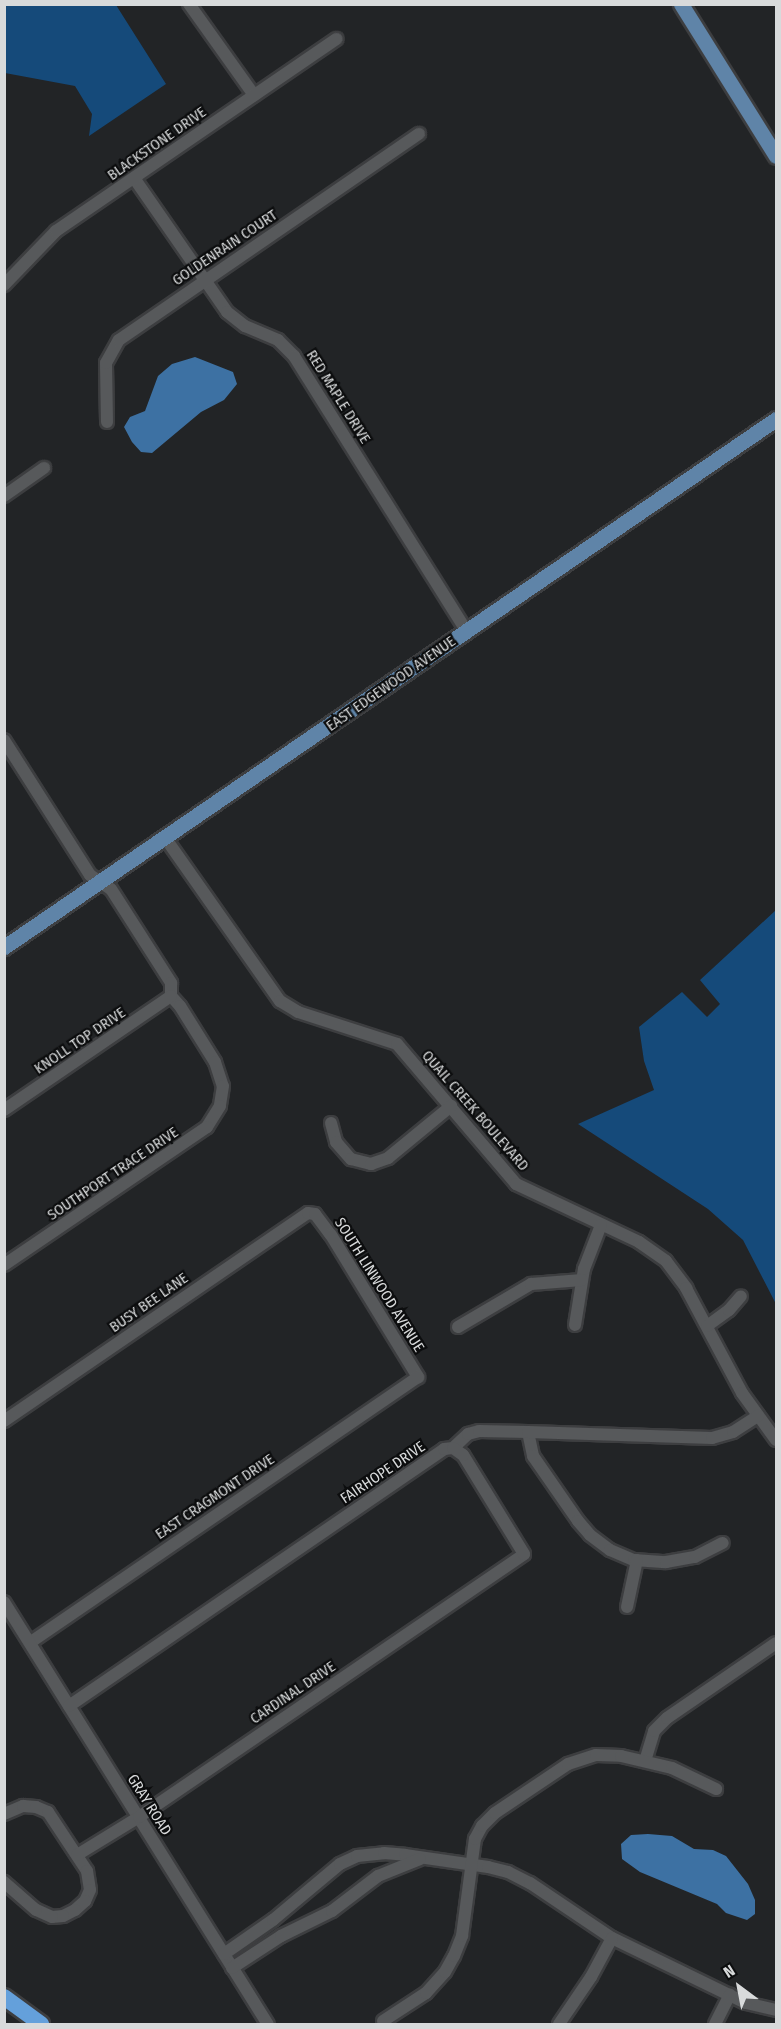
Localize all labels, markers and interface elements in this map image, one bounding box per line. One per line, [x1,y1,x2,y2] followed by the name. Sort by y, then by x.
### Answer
[104,103,210,185] street label: BLACKSTONE DRIVE
[169,206,281,290] street label: GOLDENRAIN COURT
[302,347,374,447] street label: RED MAPLE DRIVE
[323,633,459,735] street label: EAST EDGEWOOD AVENUE
[31,1004,129,1078] street label: KNOLL TOP DRIVE
[418,1047,532,1175] street label: QUAIL CREEK BOULEVARD
[44,1124,182,1224] street label: SOUTHPORT TRACE DRIVE
[330,1215,428,1355] street label: SOUTH LINWOOD AVENUE
[106,1269,192,1337] street label: BUSY BEE LANE
[337,1438,429,1508] street label: FAIRHOPE DRIVE
[152,1450,278,1544] street label: EAST CRAGMONT DRIVE
[247,1658,339,1728] street label: CARDINAL DRIVE
[123,1771,175,1839] street label: GRAY ROAD
[709,1957,769,2017] north arrow
[720,1961,738,1982] text: N

